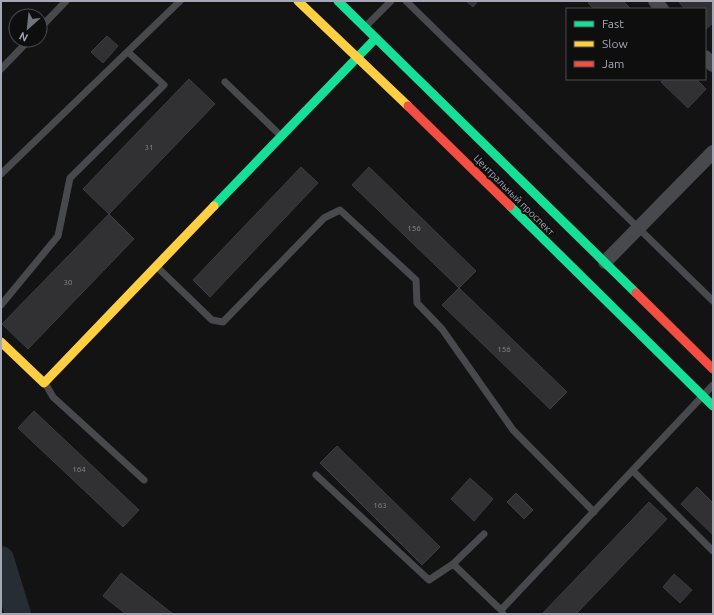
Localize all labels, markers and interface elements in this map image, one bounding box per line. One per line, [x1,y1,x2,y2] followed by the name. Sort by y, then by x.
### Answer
[8,8,48,48] north arrow
[566,8,706,80] legend
[602,17,624,30] text: Fast
[17,30,30,44] text: N
[602,37,628,50] text: Slow
[602,57,624,70] text: Jam
[144,143,154,152] house number: 31
[471,152,557,238] street label: Центральный проспект
[407,224,421,233] house number: 156
[63,278,73,287] house number: 30
[497,345,511,354] house number: 156
[72,465,86,474] house number: 164
[373,501,387,510] house number: 163

